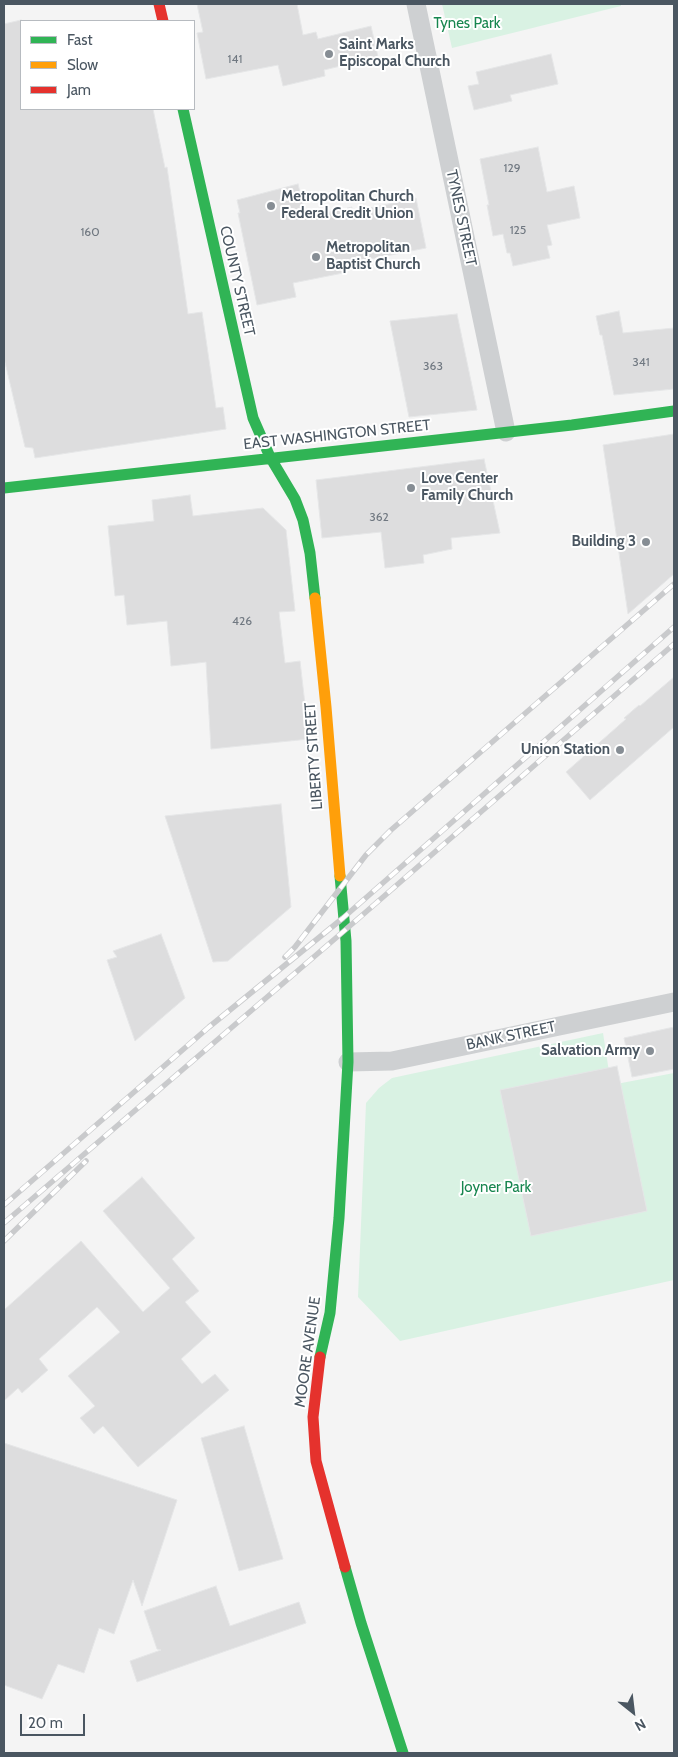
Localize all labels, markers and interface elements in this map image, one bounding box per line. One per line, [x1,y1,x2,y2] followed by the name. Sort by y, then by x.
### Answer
[434,15,500,33] park label: Tynes Park
[20,20,195,110] legend
[67,31,92,49] text: Fast
[339,36,450,71] place label: Saint Marks Episcopal Church
[323,48,335,60] marker: Saint Marks Episcopal Church
[228,52,242,66] house number: 141
[67,56,98,74] text: Slow
[67,81,91,99] text: Jam
[503,161,521,175] house number: 129
[442,168,480,268] street label: TYNES STREET
[281,188,414,223] place label: Metropolitan Church Federal Credit Union
[265,200,277,212] marker: Metropolitan Church Federal Credit Union
[510,223,526,237] house number: 125
[216,224,258,338] street label: COUNTY STREET
[80,225,100,239] house number: 160
[326,239,421,274] place label: Metropolitan Baptist Church
[310,251,322,263] marker: Metropolitan Baptist Church
[632,355,650,369] house number: 341
[423,359,443,373] house number: 363
[243,416,431,454] street label: EAST WASHINGTON STREET
[421,470,513,505] place label: Love Center Family Church
[405,482,417,494] marker: Love Center Family Church
[369,510,389,524] house number: 362
[572,533,636,551] place label: Building 3
[640,536,652,548] marker: Building 3
[232,614,252,628] house number: 426
[301,702,327,810] street label: LIBERTY STREET
[521,741,610,759] place label: Union Station
[614,744,626,756] marker: Union Station
[465,1018,557,1054] street label: BANK STREET
[541,1042,640,1060] place label: Salvation Army
[644,1045,656,1057] marker: Salvation Army
[461,1179,531,1197] park label: Joyner Park
[291,1295,325,1409] street label: MOORE AVENUE
[608,1687,658,1737] north arrow
[22,1704,88,1736] scale bar
[28,1714,63,1732] text: 20 m
[632,1715,649,1735] text: N

